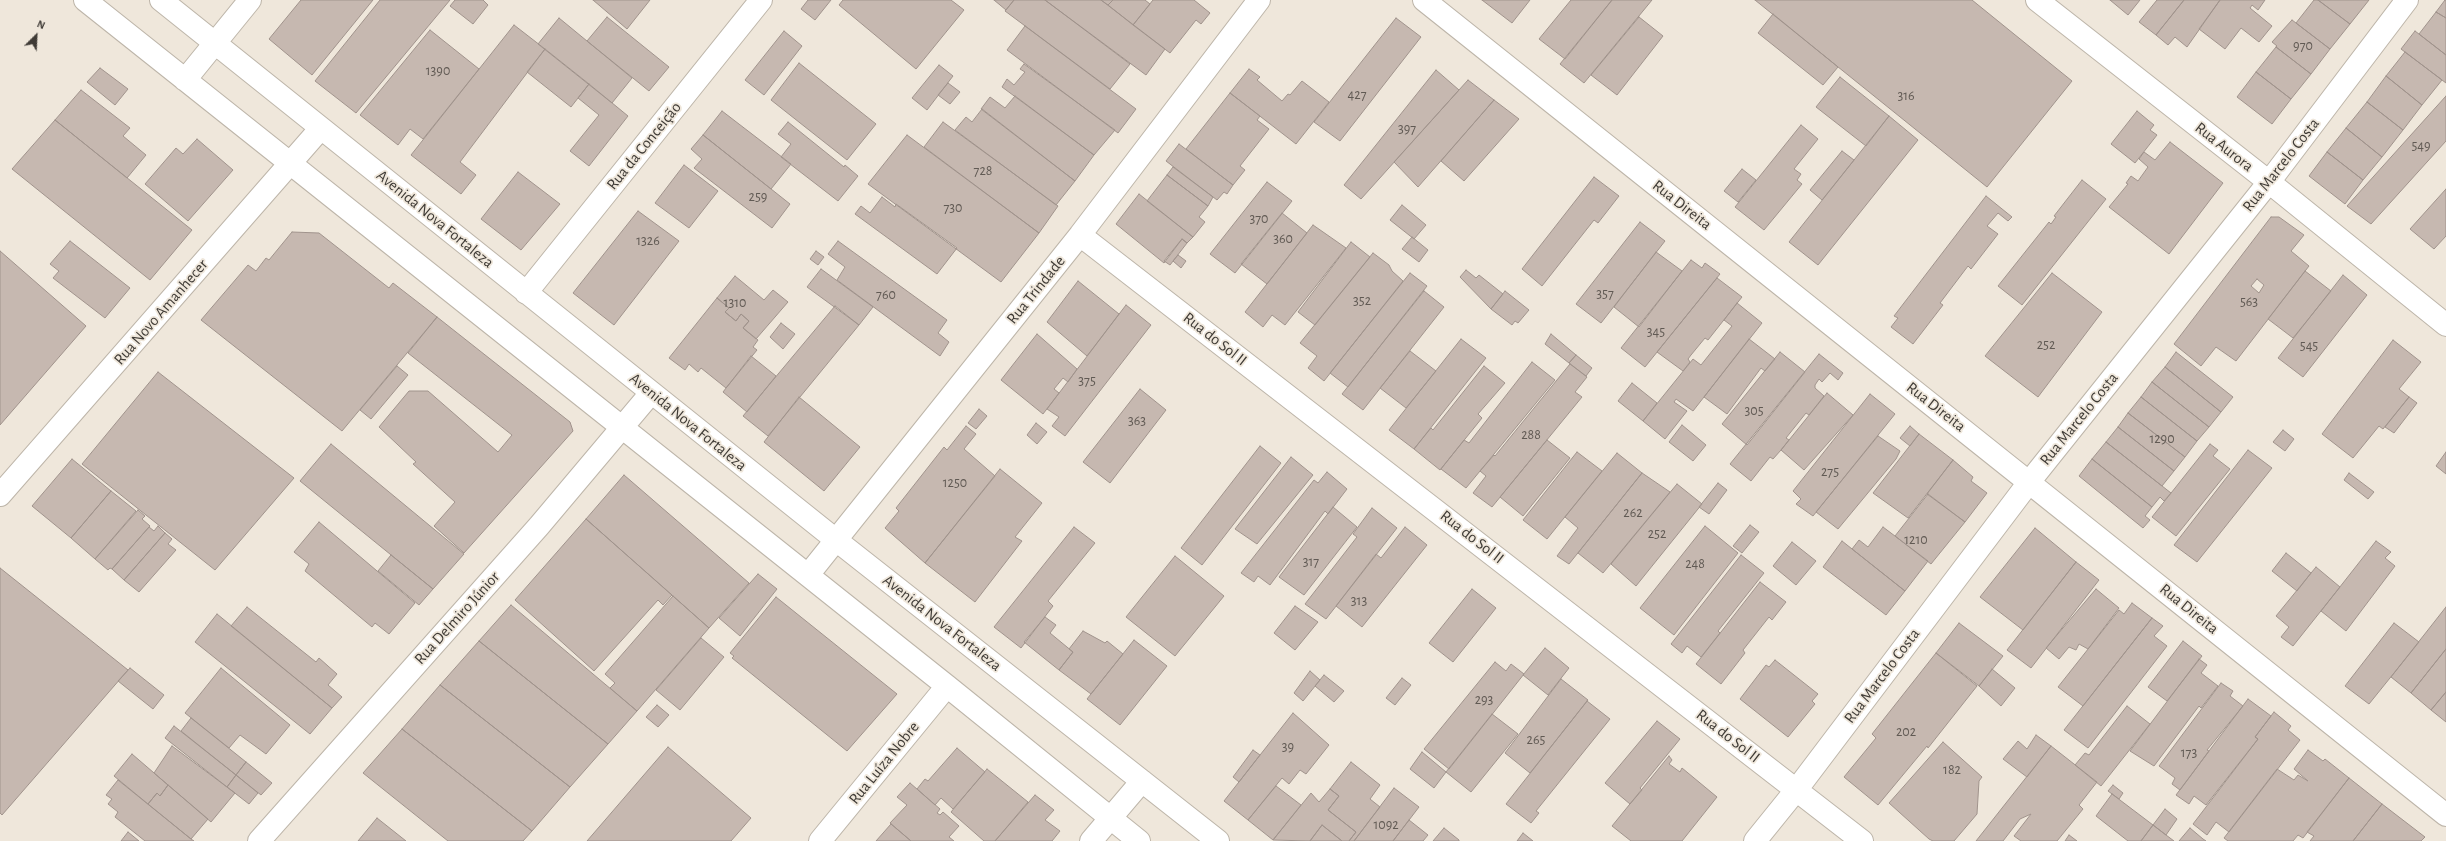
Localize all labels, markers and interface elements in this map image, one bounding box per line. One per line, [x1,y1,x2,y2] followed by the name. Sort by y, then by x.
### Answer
[16,16,56,56] north arrow
[35,18,47,31] text: N
[2293,38,2313,54] house number: 970
[426,63,450,79] house number: 1390
[1348,87,1366,103] house number: 427
[1897,88,1915,104] house number: 316
[603,98,685,194] street label: Rua da Conceição
[2238,114,2324,216] street label: Rua Marcelo Costa
[2191,118,2257,176] street label: Rua Aurora
[1398,121,1416,137] house number: 397
[2411,138,2431,154] house number: 549
[974,163,992,179] house number: 728
[373,166,497,272] street label: Avenida Nova Fortaleza
[1649,176,1715,234] street label: Rua Direita
[749,189,767,205] house number: 259
[944,200,962,216] house number: 730
[1250,211,1268,227] house number: 370
[1273,231,1293,247] house number: 360
[636,233,660,249] house number: 1326
[1003,252,1069,328] street label: Rua Trindade
[110,255,212,369] street label: Rua Novo Amanhecer
[1596,286,1614,302] house number: 357
[876,287,896,303] house number: 760
[1353,293,1371,309] house number: 352
[2240,294,2258,310] house number: 563
[724,295,746,311] house number: 1310
[1179,308,1251,370] street label: Rua do Sol II
[1647,324,1665,340] house number: 345
[2037,337,2055,353] house number: 252
[2300,338,2318,354] house number: 545
[626,369,750,475] street label: Avenida Nova Fortaleza
[2036,369,2122,469] street label: Rua Marcelo Costa
[1078,373,1096,389] house number: 375
[1903,378,1969,436] street label: Rua Direita
[1744,403,1764,419] house number: 305
[1128,413,1146,429] house number: 363
[1521,427,1541,443] house number: 288
[2149,431,2175,447] house number: 1290
[1821,464,1839,480] house number: 275
[943,475,967,491] house number: 1250
[1623,505,1643,521] house number: 262
[1436,506,1508,568] street label: Rua do Sol II
[1648,526,1666,542] house number: 252
[1904,532,1928,548] house number: 1210
[1303,554,1319,570] house number: 317
[1685,556,1705,572] house number: 248
[410,568,504,668] street label: Rua Delmiro Júnior
[879,571,1005,675] street label: Avenida Nova Fortaleza
[2156,580,2222,638] street label: Rua Direita
[1351,593,1367,609] house number: 313
[1840,625,1924,727] street label: Rua Marcelo Costa
[1475,692,1493,708] house number: 293
[1692,705,1764,767] street label: Rua do Sol II
[845,718,923,808] street label: Rua Luíza Nobre
[1896,724,1916,740] house number: 202
[1527,732,1545,748] house number: 265
[1282,739,1294,755] house number: 39
[2181,745,2197,761] house number: 173
[1943,762,1961,778] house number: 182
[1373,817,1399,833] house number: 1092

